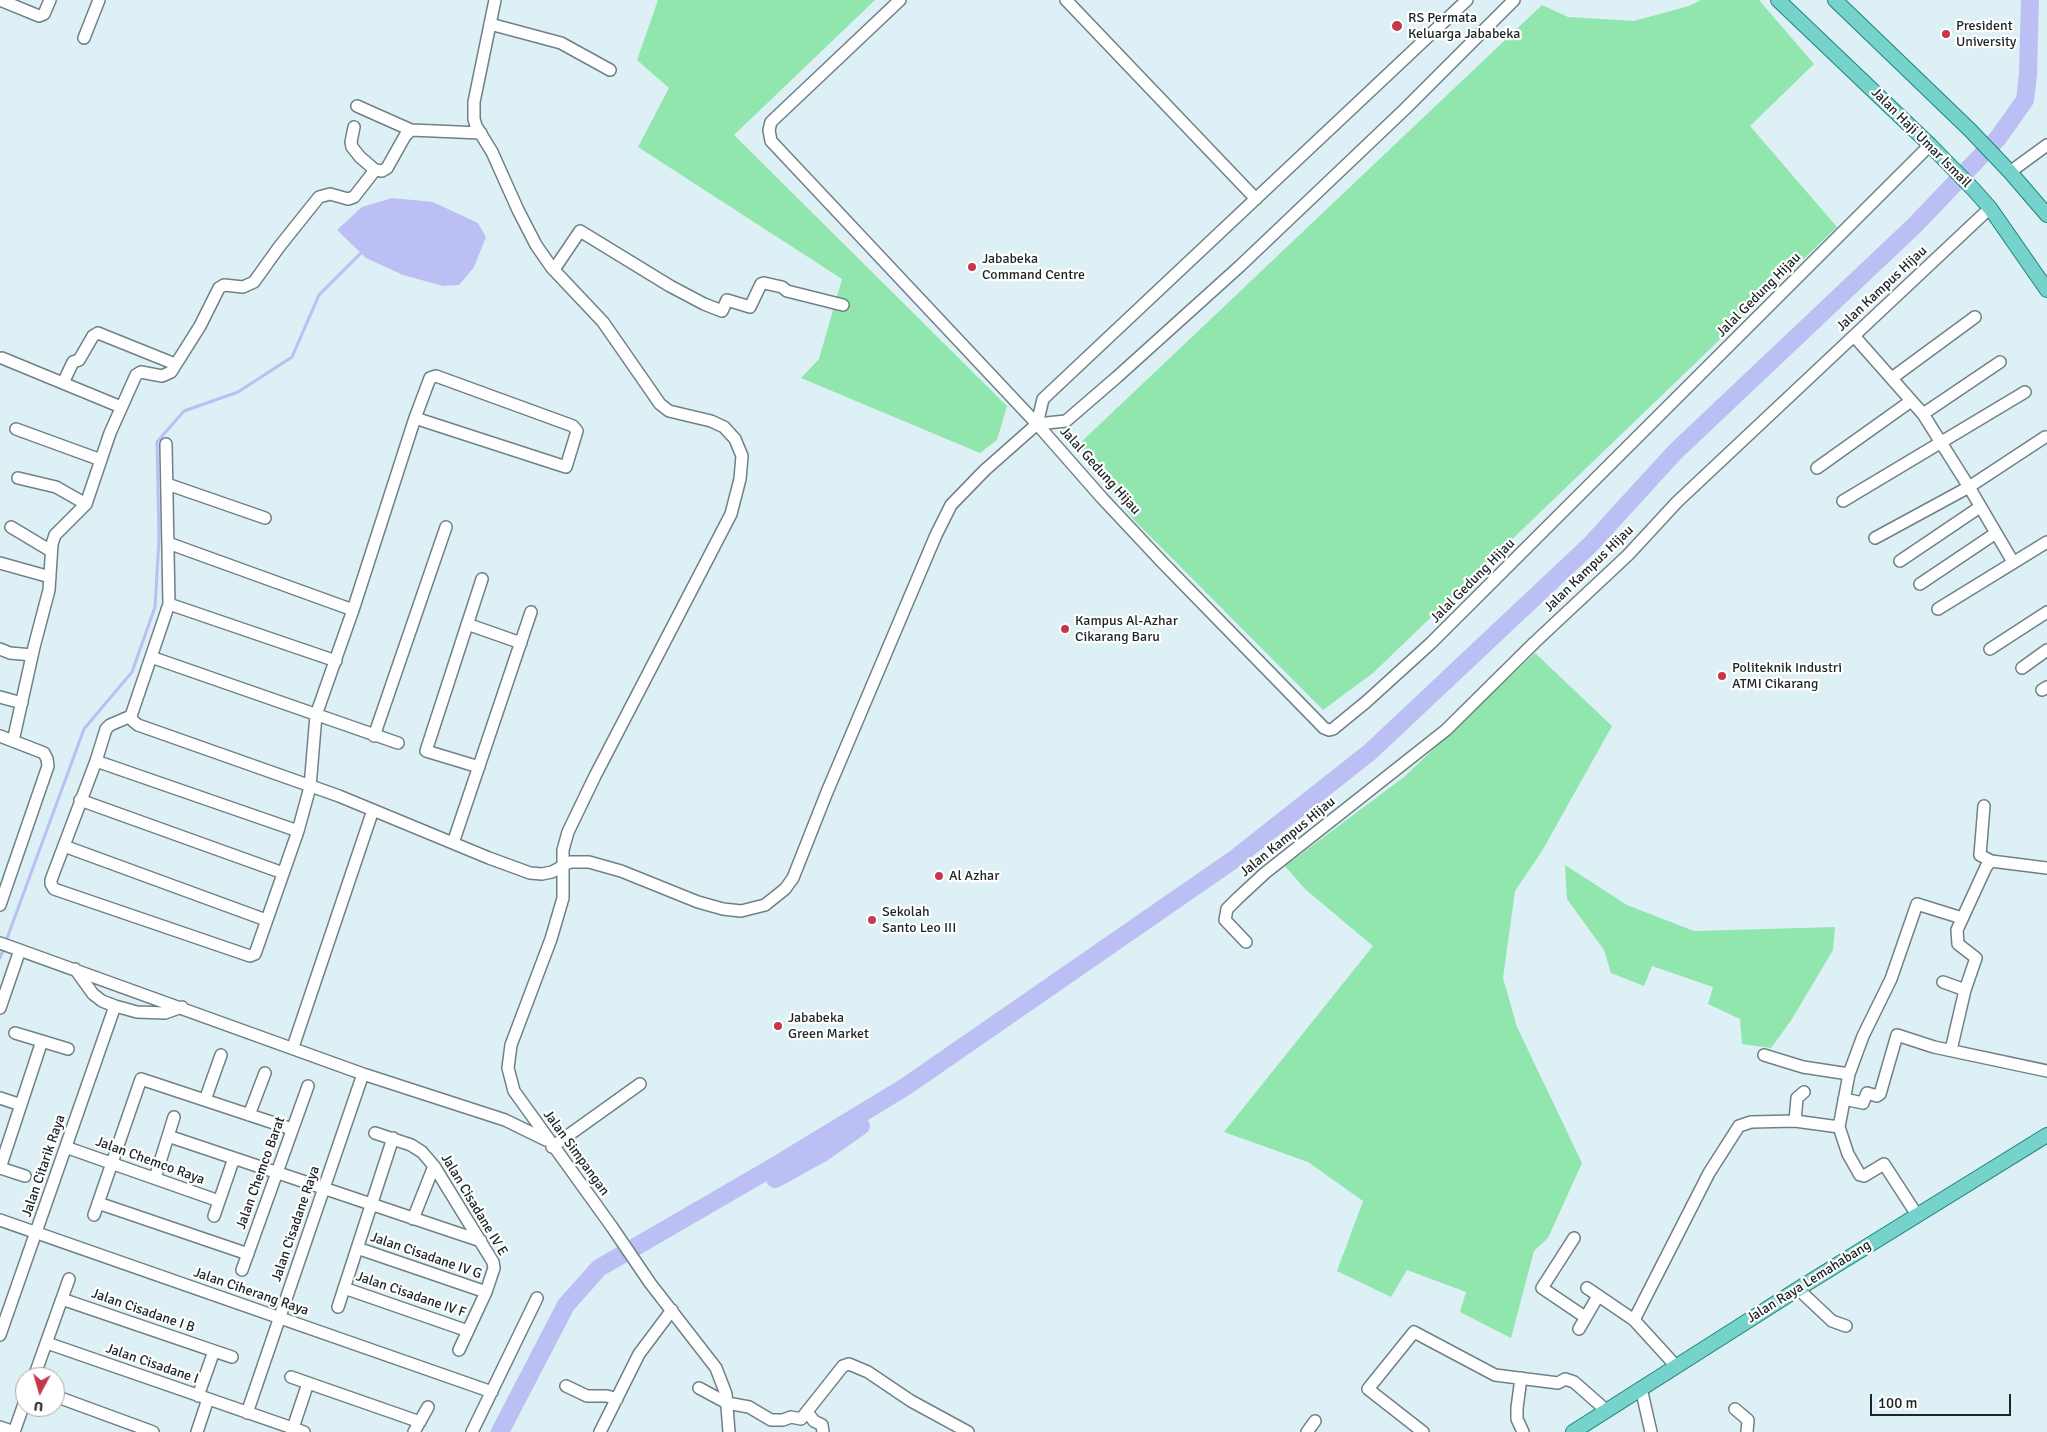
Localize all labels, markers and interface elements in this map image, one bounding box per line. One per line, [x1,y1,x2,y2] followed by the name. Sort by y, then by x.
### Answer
[1408,10,1520,42] place label: RS Permata Keluarga Jababeka
[1956,18,2016,50] place label: President University
[1390,19,1404,33] marker: RS Permata Keluarga Jababeka
[1940,28,1952,40] marker: President University
[1867,84,1975,192] street label: Jalan Haji Umar Ismail
[1833,243,1931,335] street label: Jalan Kampus Hijau
[1713,249,1805,341] street label: Jalal Gedung Hijau
[982,251,1085,284] place label: Jababeka Command Centre
[966,261,978,273] marker: Jababeka Command Centre
[1056,424,1144,518] street label: Jalal Gedung Hijau
[1541,522,1637,616] street label: Jalan Kampus Hijau
[1427,535,1519,627] street label: Jalal Gedung Hijau
[1075,613,1178,646] place label: Kampus Al-Azhar Cikarang Baru
[1059,623,1071,635] marker: Kampus Al-Azhar Cikarang Baru
[1732,660,1842,692] place label: Politeknik Industri ATMI Cikarang
[1716,670,1728,682] marker: Politeknik Industri ATMI Cikarang
[1237,793,1339,881] street label: Jalan Kampus Hijau
[949,868,999,884] place label: Al Azhar
[933,870,945,882] marker: Al Azhar
[882,904,956,936] place label: Sekolah Santo Leo III
[866,914,878,926] marker: Sekolah Santo Leo III
[788,1010,869,1042] place label: Jababeka Green Market
[772,1020,784,1032] marker: Jababeka Green Market
[539,1107,613,1199] street label: Jalan Simpangan
[19,1113,69,1219] street label: Jalan Citarik Raya
[233,1114,289,1232] street label: Jalan Chemco Barat
[93,1133,207,1189] street label: Jalan Chemco Raya
[437,1151,511,1259] street label: Jalan Cisadane IV E
[268,1164,324,1284] street label: Jalan Cisadane Raya
[368,1229,484,1283] street label: Jalan Cisadane IV G
[1744,1237,1874,1327] street label: Jalan Raya Lemahabang
[191,1264,311,1320] street label: Jalan Ciherang Raya
[354,1268,468,1322] street label: Jalan Cisadane IV F
[89,1285,197,1337] street label: Jalan Cisadane I B
[104,1340,200,1388] street label: Jalan Cisadane I
[15,1367,65,1417] north arrow
[1872,1384,2013,1416] scale bar
[1878,1394,1918,1412] text: 100 m
[33,1397,44,1415] text: U

